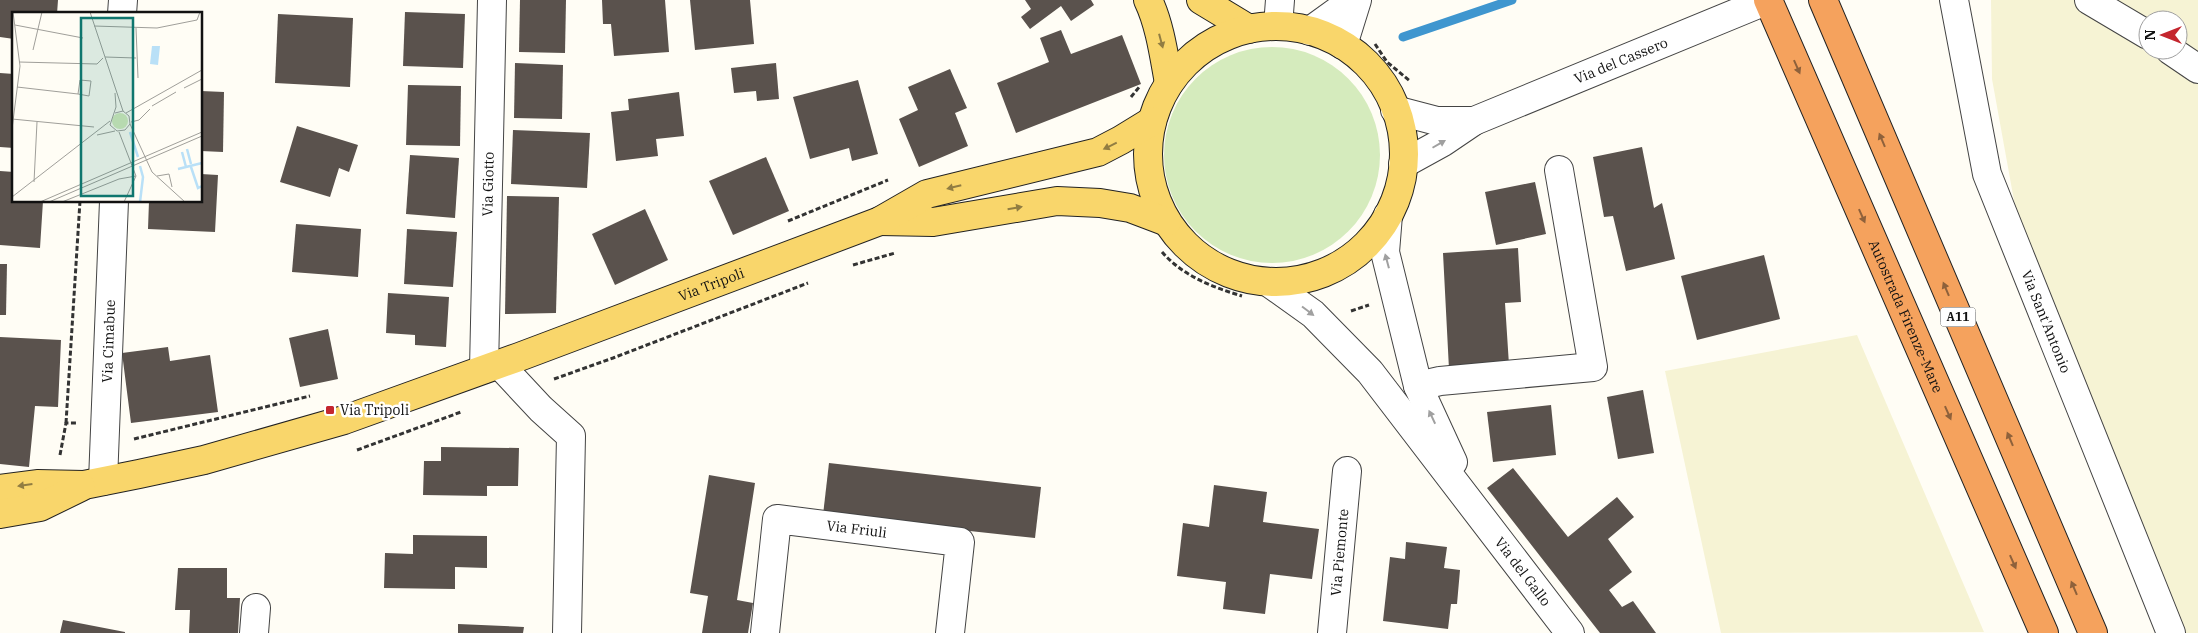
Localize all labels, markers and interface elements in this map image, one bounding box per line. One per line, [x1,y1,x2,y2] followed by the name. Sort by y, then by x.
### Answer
[2138,10,2188,60] north arrow
[12,12,202,202] inset map
[2141,29,2159,41] text: N
[1571,33,1671,88] street label: Via del Cassero
[1157,34,1165,49] one-way arrow
[1793,60,1801,74] one-way arrow
[1878,133,1886,147] one-way arrow
[1432,140,1447,148] one-way arrow
[1103,141,1118,150] one-way arrow
[478,152,498,216] street label: Via Giotto
[946,183,961,191] one-way arrow
[1007,204,1023,212] one-way arrow
[1858,209,1866,223] one-way arrow
[1865,237,1947,396] street label: Autostrada Firenze-Mare
[1383,254,1391,269] one-way arrow
[676,264,747,305] street label: Via Tripoli
[2017,267,2075,376] street label: Via Sant'Antonio
[1942,282,1950,296] one-way arrow
[98,299,119,383] street label: Via Cimabue
[1301,306,1315,316] one-way arrow
[1940,308,1976,326] road number: A11
[340,401,409,419] place label: Via Tripoli
[324,404,336,416] marker: Via Tripoli
[1944,406,1952,420] one-way arrow
[1428,410,1436,424] one-way arrow
[2006,432,2014,446] one-way arrow
[16,482,32,490] one-way arrow
[1326,508,1352,597] street label: Via Piemonte
[826,516,888,542] street label: Via Friuli
[1491,534,1555,610] street label: Via del Gallo
[2009,555,2017,569] one-way arrow
[2069,581,2077,595] one-way arrow

